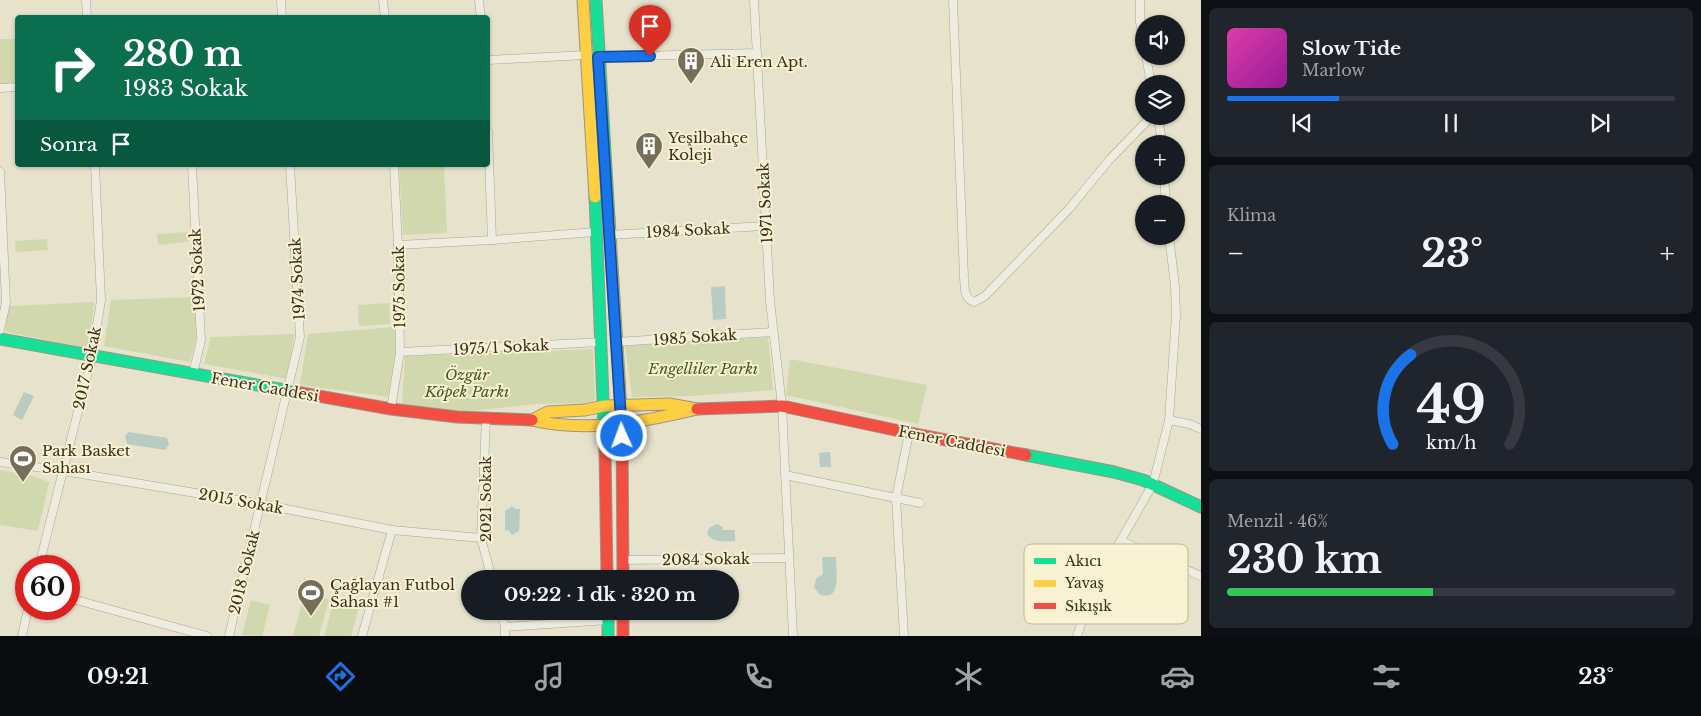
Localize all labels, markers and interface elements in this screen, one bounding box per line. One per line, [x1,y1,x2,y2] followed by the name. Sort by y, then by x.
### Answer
[629,5,671,56] pin
[636,12,664,40] icon: arrive
[1135,15,1185,245] map controls
[1135,15,1185,65] button: sound
[123,32,242,75] text: 280 m
[40,35,105,100] icon: right
[1302,37,1401,60] text: Slow Tide
[676,46,706,85] building icon: Ali Eren Apt.
[709,52,808,71] place label: Ali Eren Apt.
[1302,60,1365,80] text: Marlow
[123,75,248,102] text: 1983 Sokak
[1135,75,1185,125] button: layers
[1288,109,1316,137] icon: previous
[1437,109,1465,137] icon: pause
[1586,109,1614,137] icon: next
[667,128,748,164] place label: Yeşilbahçe Koleji
[107,130,135,158] icon: arrive
[634,131,664,170] building icon: Yeşilbahçe Koleji
[40,133,97,156] text: Sonra
[1135,135,1185,185] button: +
[753,161,777,244] street label: 1971 Sokak
[1135,195,1185,245] button: −
[1227,205,1276,225] text: Klima
[645,218,732,242] street label: 1984 Sokak
[185,227,209,312] street label: 1972 Sokak
[1421,230,1483,277] text: 23°
[285,236,309,321] street label: 1974 Sokak
[1227,236,1245,271] text: −
[1660,236,1675,271] text: +
[389,245,409,329] street label: 1975 Sokak
[69,324,105,411] street label: 2017 Sokak
[652,325,739,349] street label: 1985 Sokak
[452,335,550,359] street label: 1975/1 Sokak
[647,359,758,378] park label: Engelliler Parkı
[424,365,509,401] park label: Özgür Köpek Parkı
[210,368,320,406] street label: Fener Caddesi
[1416,373,1486,437] text: 49
[595,409,647,461] position arrow
[897,421,1007,461] street label: Fener Caddesi
[1426,432,1476,454] text: km/h
[42,441,131,477] place label: Park Basket Sahası
[8,444,38,483] sports icon: Park Basket Sahası
[476,455,495,542] street label: 2021 Sokak
[197,484,286,518] street label: 2015 Sokak
[1227,511,1328,531] text: Menzil · 46%
[224,527,264,616] street label: 2018 Sokak
[1227,536,1382,583] text: 230 km
[1024,544,1188,624] legend
[662,549,751,569] street label: 2084 Sokak
[1064,552,1102,570] text: Akıcı
[15,555,80,620] speed limit sign: 60
[1064,574,1104,592] text: Yavaş
[330,575,455,611] place label: Çağlayan Futbol Sahası #1
[296,578,326,617] sports icon: Çağlayan Futbol Sahası #1
[504,583,696,606] text: 09:22 · 1 dk · 320 m
[1065,597,1112,615] text: Sıkışık
[323,659,358,694] icon: directions
[532,659,567,694] icon: music
[741,659,776,694] icon: phone
[951,659,986,694] icon: climate
[1160,659,1195,694] icon: car
[1369,659,1404,694] icon: filters
[87,663,149,690] text: 09:21
[1578,663,1614,690] text: 23°

